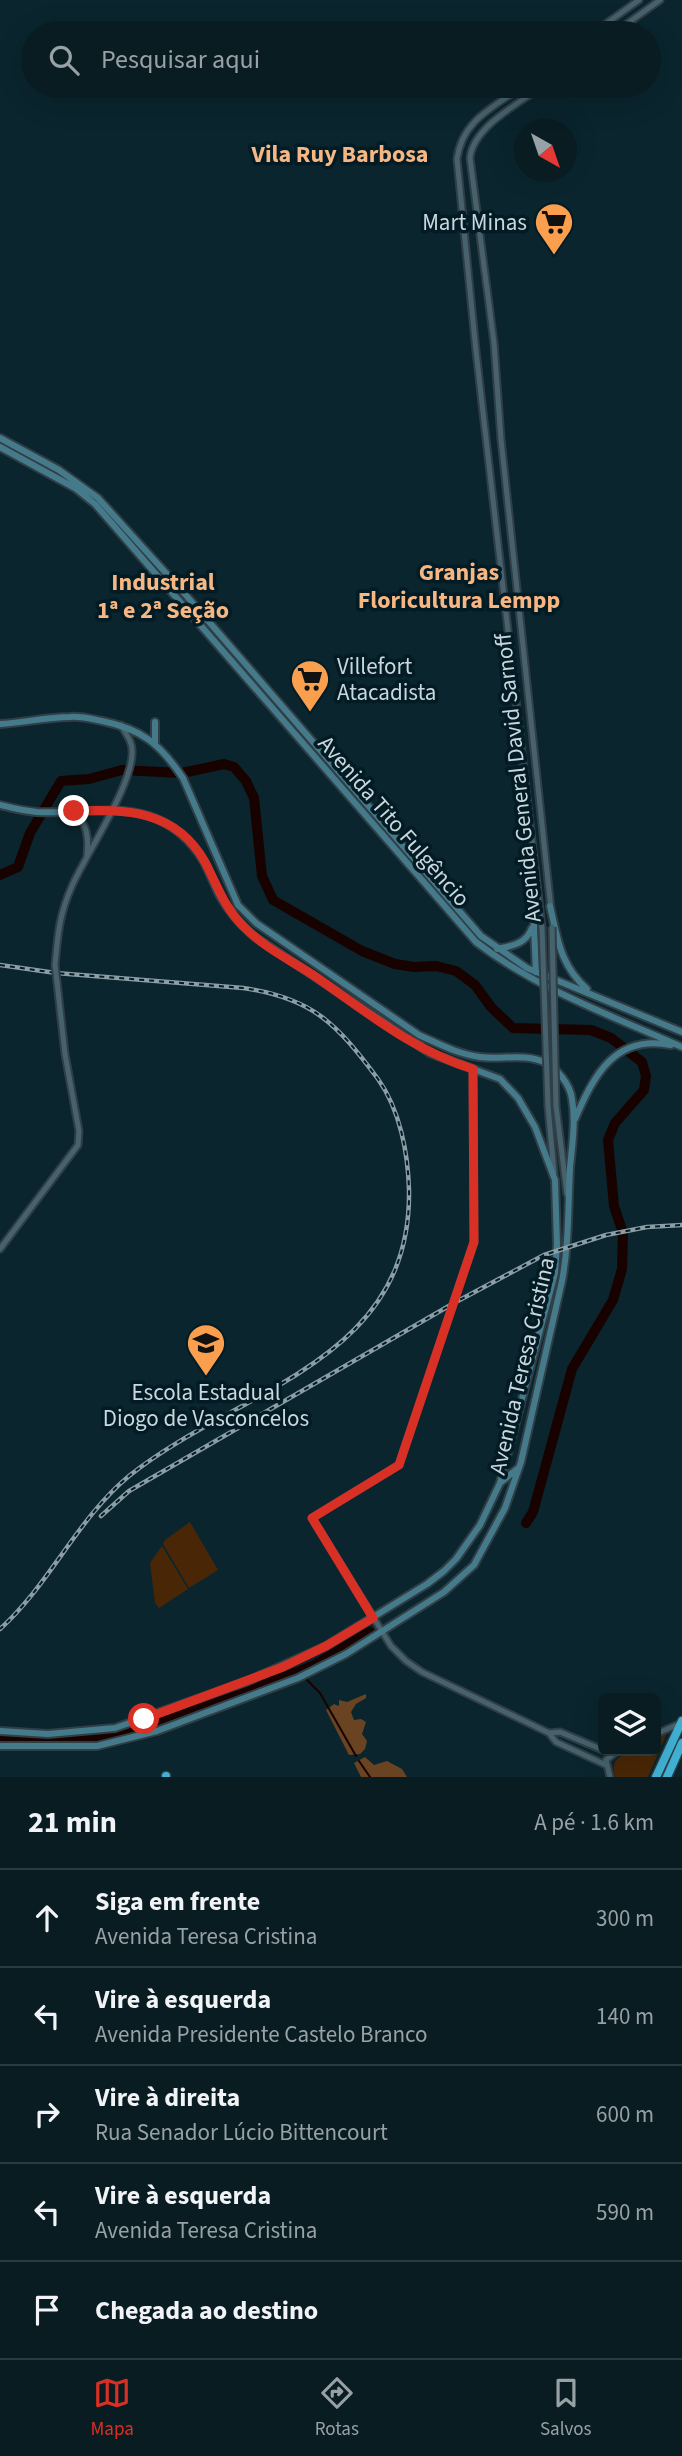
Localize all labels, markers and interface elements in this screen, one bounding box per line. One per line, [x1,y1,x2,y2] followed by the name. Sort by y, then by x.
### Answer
[21,21,661,98] search box
[45,41,83,79] icon: search
[101,41,260,78] text: Pesquisar aqui
[514,119,577,182] north arrow
[251,137,428,172] district label: Vila Ruy Barbosa
[533,201,575,256] supermarket icon: Mart Minas
[422,206,527,239] place label: Mart Minas
[358,555,560,618] district label: Granjas Floricultura Lempp
[97,565,229,628] district label: Industrial 1ª e 2ª Seção
[486,631,550,924] street label: Avenida General David Sarnoff
[337,650,436,709] place label: Villefort Atacadista
[289,658,331,713] supermarket icon: Villefort Atacadista
[310,728,478,914] street label: Avenida Tito Fulgêncio
[58,795,89,826] route end
[481,1254,563,1478] street label: Avenida Teresa Cristina
[185,1322,227,1377] school or university icon: Escola Estadual Diogo de Vasconcelos
[103,1376,309,1435] place label: Escola Estadual Diogo de Vasconcelos
[598,1693,661,1756] map controls
[598,1693,661,1756] button: layers
[128,1703,159,1734] route start
[28,1801,117,1844] text: 21 min
[534,1806,654,1839] text: A pé · 1.6 km
[95,1883,260,1920] text: Siga em frente
[28,1899,66,1937] icon: ahead
[596,1902,654,1935] text: 300 m
[95,1920,317,1953] text: Avenida Teresa Cristina
[95,1981,271,2018] text: Vire à esquerda
[28,1997,66,2035] icon: left
[596,2000,654,2033] text: 140 m
[95,2018,428,2051] text: Avenida Presidente Castelo Branco
[95,2079,240,2116] text: Vire à direita
[28,2095,66,2133] icon: right
[596,2098,654,2131] text: 600 m
[95,2116,388,2149] text: Rua Senador Lúcio Bittencourt
[95,2177,271,2214] text: Vire à esquerda
[28,2193,66,2231] icon: left
[596,2196,654,2229] text: 590 m
[95,2214,317,2247] text: Avenida Teresa Cristina
[28,2291,66,2329] icon: arrive
[95,2292,318,2329] text: Chegada ao destino
[91,2374,134,2443] tab: Mapa
[315,2374,359,2443] tab: Rotas
[540,2374,592,2443] tab: Salvos

